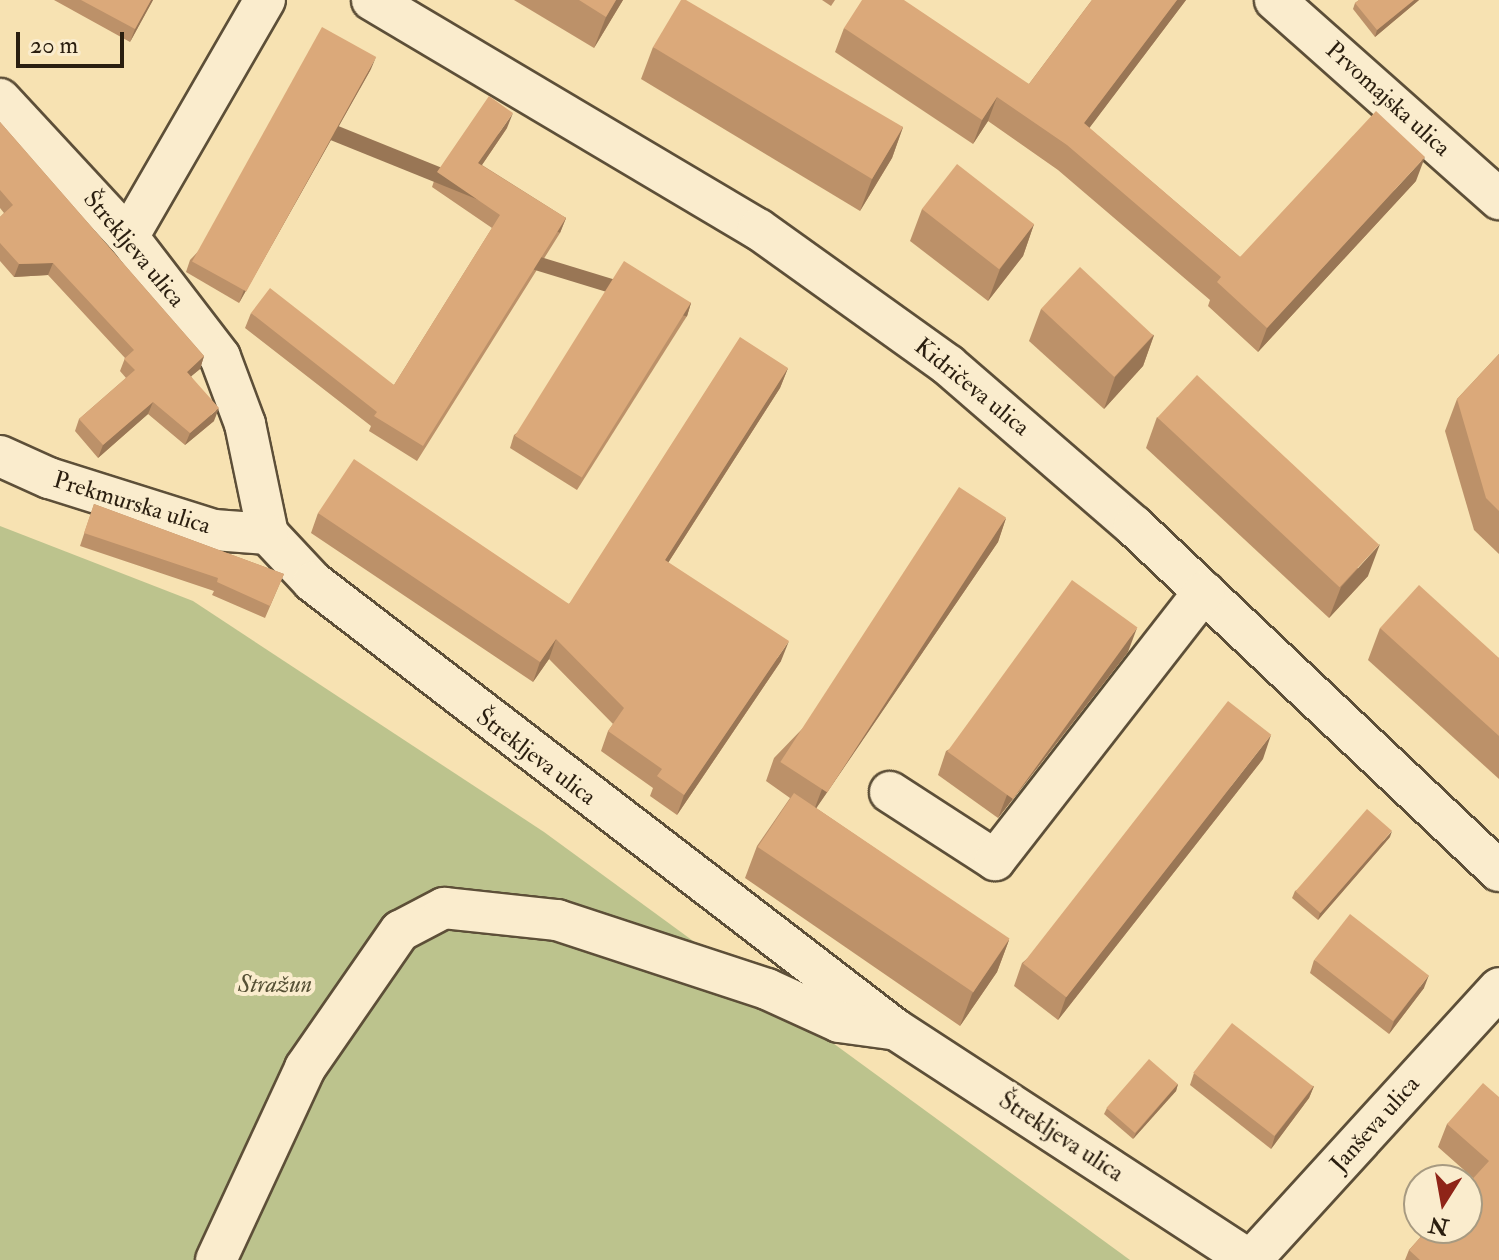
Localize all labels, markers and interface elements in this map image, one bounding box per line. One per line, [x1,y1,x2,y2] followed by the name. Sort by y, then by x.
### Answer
[20,16,128,66] scale bar
[30,30,78,61] text: 20 m
[1320,36,1456,162] street label: Prvomajska ulica
[77,185,191,313] street label: Štrekljeva ulica
[909,332,1035,442] street label: Kidričeva ulica
[50,465,214,541] street label: Prekmurska ulica
[470,703,602,811] street label: Štrekljeva ulica
[238,971,312,999] park label: Stražun
[1324,1070,1426,1178] street label: Janševa ulica
[993,1086,1129,1188] street label: Štrekljeva ulica
[1403,1164,1483,1244] north arrow
[1426,1210,1451,1241] text: N

